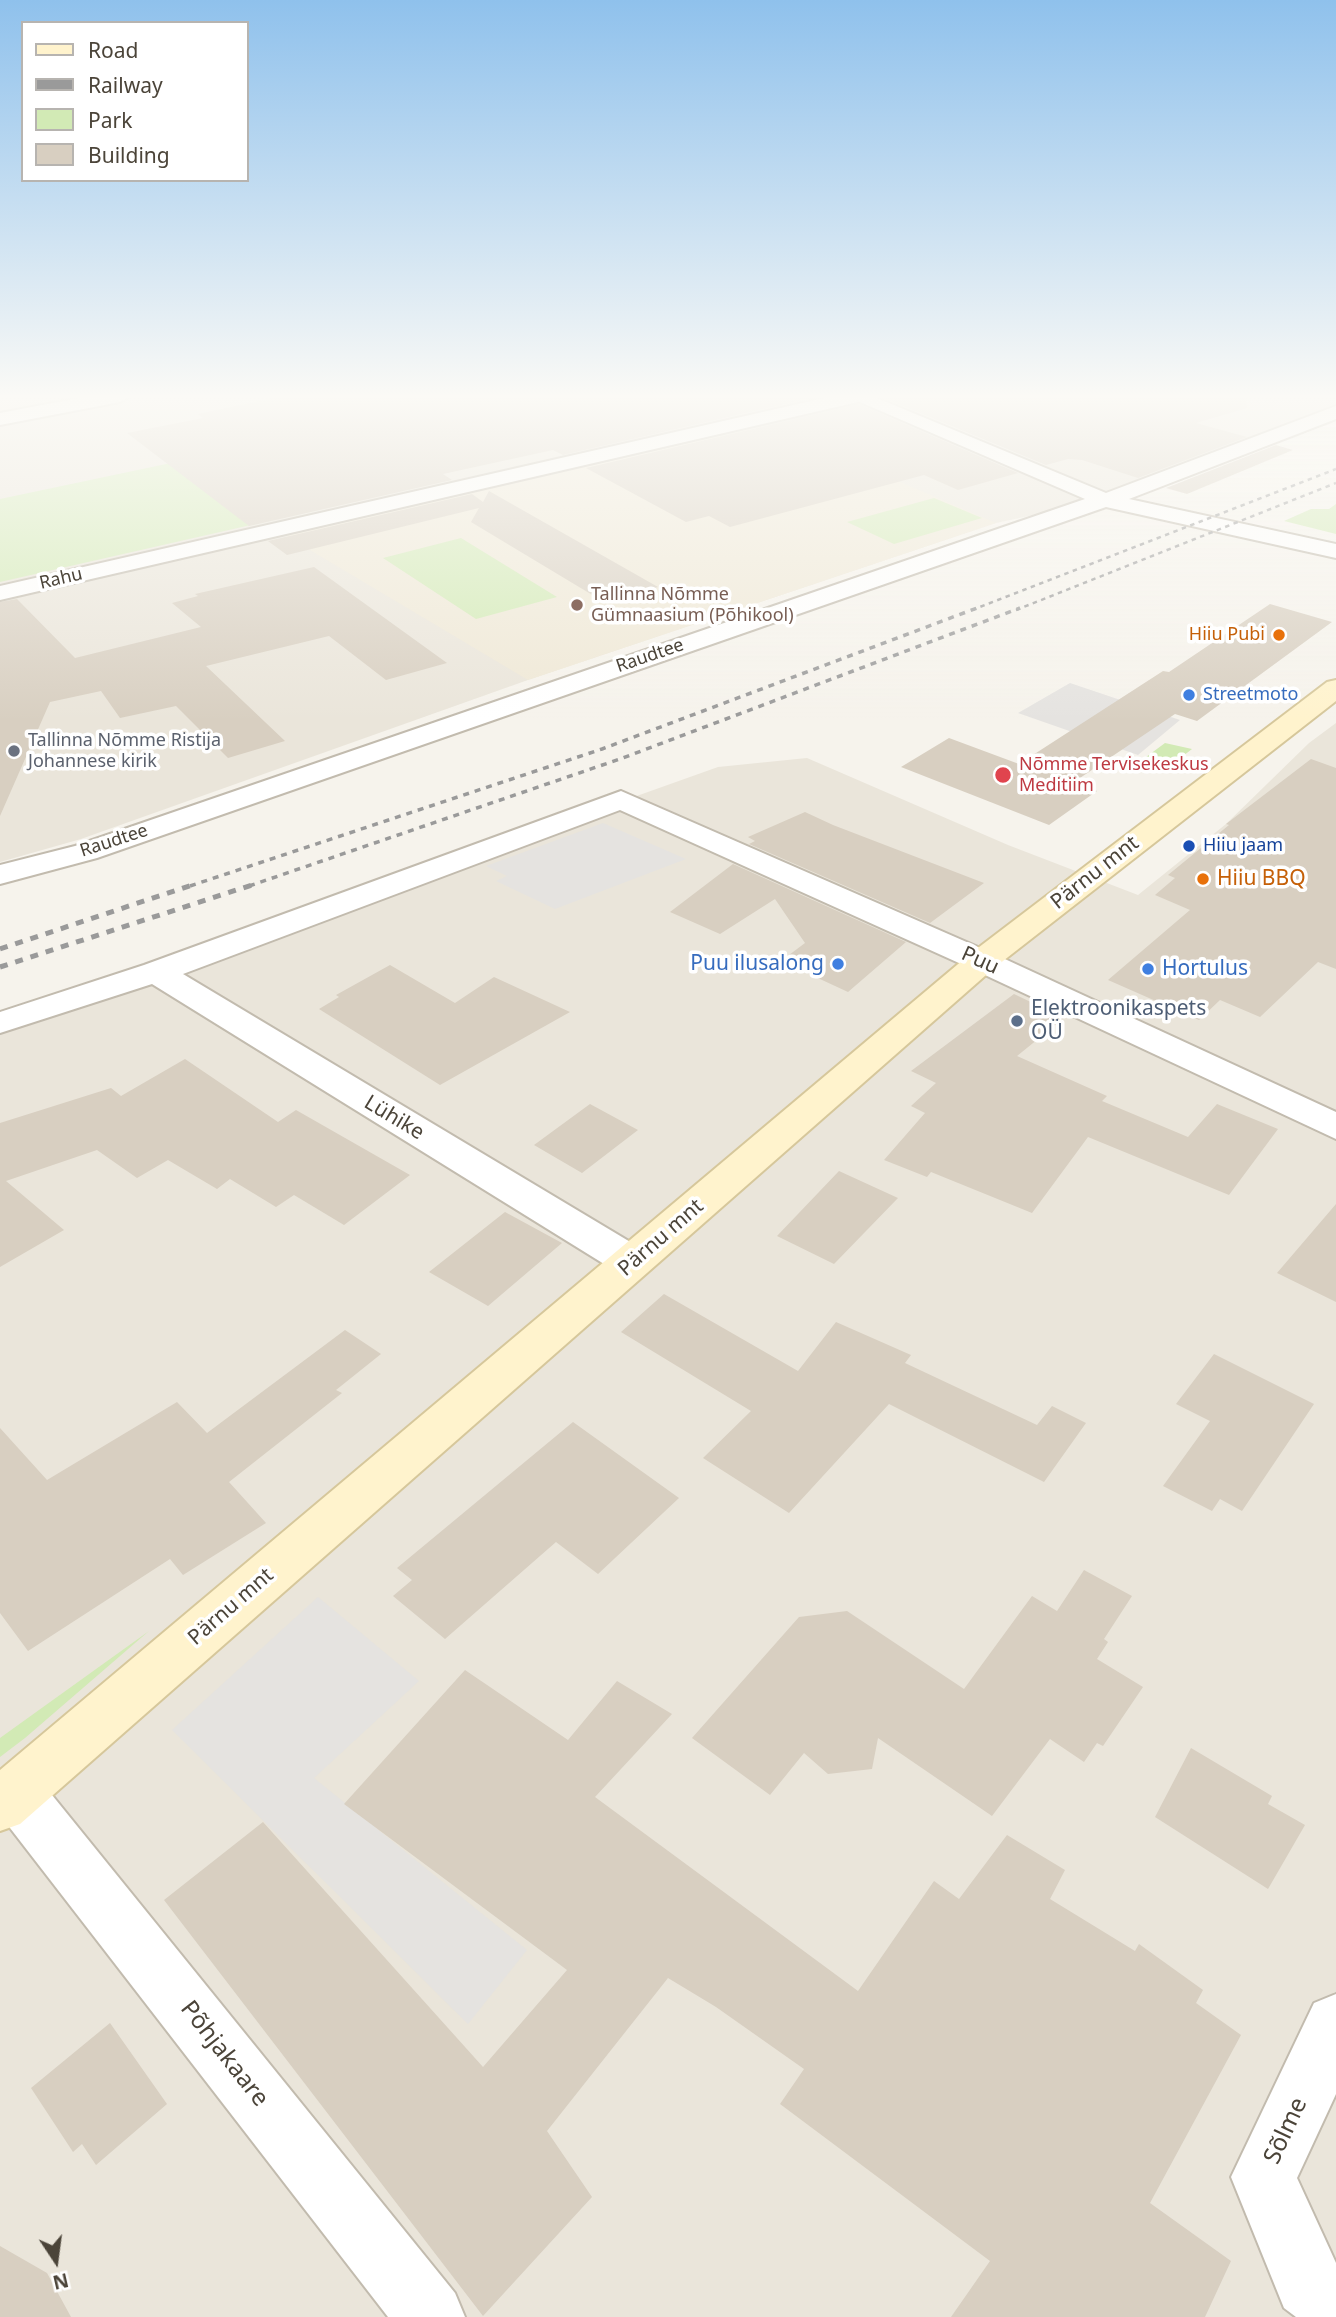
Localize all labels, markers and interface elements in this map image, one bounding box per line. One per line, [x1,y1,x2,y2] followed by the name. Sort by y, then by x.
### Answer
[21,21,248,182] legend
[88,36,138,64] text: Road
[88,71,163,99] text: Railway
[88,106,132,134] text: Park
[88,141,170,169] text: Building
[37,564,85,594] street label: Rahu
[591,584,794,626] place label: Tallinna Nõmme Gümnaasium (Põhikool)
[569,597,585,613] marker: Tallinna Nõmme Gümnaasium (Põhikool)
[1189,624,1265,646] place label: Hiiu Pubi
[1271,627,1287,643] marker: Hiiu Pubi
[613,634,687,678] street label: Raudtee
[1203,684,1298,706] place label: Streetmoto
[1181,687,1197,703] marker: Streetmoto
[28,730,221,772] place label: Tallinna Nõmme Ristija Johannese kirik
[6,743,22,759] marker: Tallinna Nõmme Ristija Johannese kirik
[1019,754,1209,796] place label: Nõmme Tervisekeskus Meditiim
[993,765,1013,785] marker: Nõmme Tervisekeskus Meditiim
[77,820,151,862] street label: Raudtee
[1046,831,1144,915] street label: Pärnu mnt
[1203,835,1283,857] place label: Hiiu jaam
[1181,838,1197,854] marker: Hiiu jaam
[1217,866,1306,892] place label: Hiiu BBQ
[1195,871,1211,887] marker: Hiiu BBQ
[957,942,1003,980] street label: Puu
[690,951,824,977] place label: Puu ilusalong
[830,956,846,972] marker: Puu ilusalong
[1162,956,1248,982] place label: Hortulus
[1140,961,1156,977] marker: Hortulus
[1031,996,1206,1046] place label: Elektroonikaspets OÜ
[1009,1013,1025,1029] marker: Elektroonikaspets OÜ
[359,1090,429,1146] street label: Lühike
[613,1194,709,1282] street label: Pärnu mnt
[183,1563,279,1651] street label: Pärnu mnt
[174,1995,274,2113] street label: Põhjakaare
[1258,2093,1314,2169] street label: Sõlme
[21,2226,91,2296] north arrow
[50,2267,71,2296] text: N

